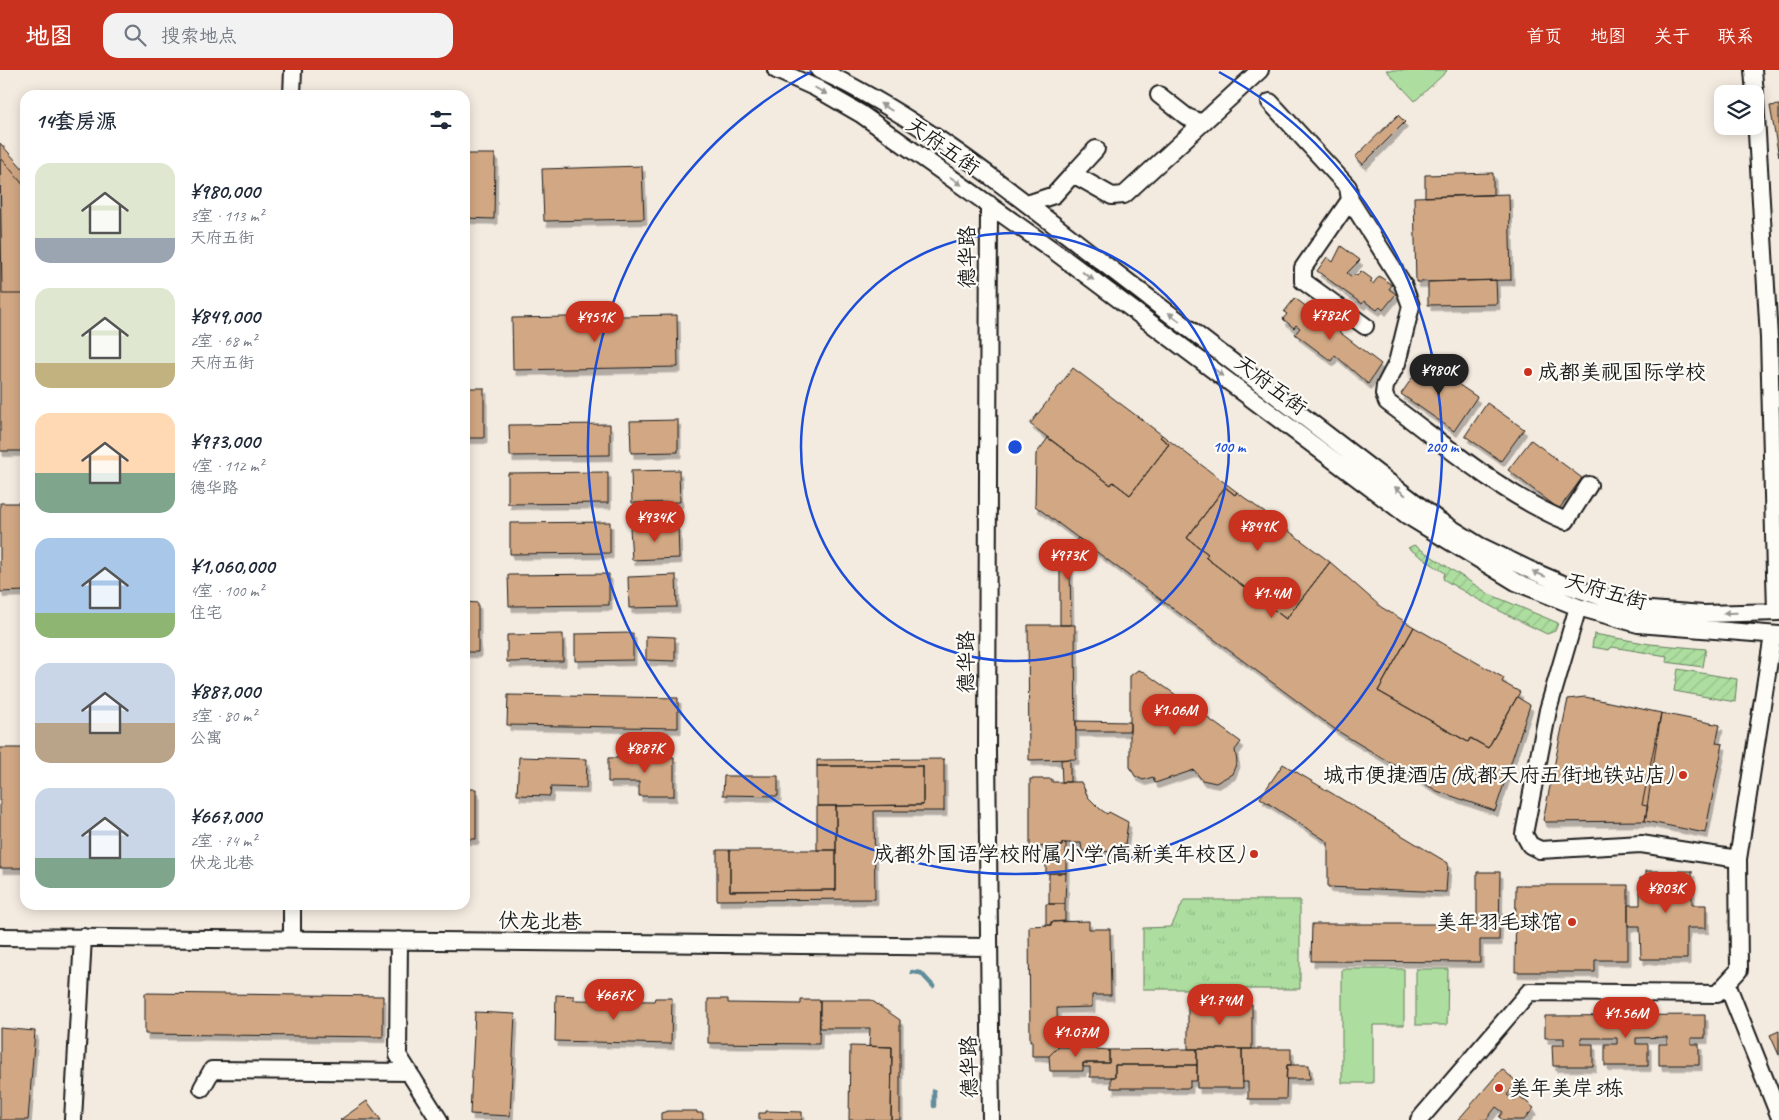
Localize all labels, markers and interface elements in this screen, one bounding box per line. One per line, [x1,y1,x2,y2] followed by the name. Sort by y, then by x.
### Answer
[103,13,453,58] search box
[25,21,73,51] text: 地图
[121,21,149,49] icon: search
[161,24,237,48] text: 搜索地点
[1526,25,1562,47] text: 首页
[1590,25,1626,47] text: 地图
[1654,25,1690,47] text: 关于
[1718,25,1754,47] text: 联系
[1714,85,1764,135] map controls
[1714,85,1764,135] button: layers
[814,86,827,95] one-way arrow
[880,102,893,111] one-way arrow
[427,106,455,134] icon: filters
[35,108,117,134] text: 14套房源
[901,111,985,181] street label: 天府五街
[949,176,963,186] one-way arrow
[190,178,260,204] text: ¥980,000
[75,183,135,243] icon: home
[190,206,264,226] text: 3室 · 113 m²
[954,226,980,289] street label: 德华路
[190,228,254,248] text: 天府五街
[1081,270,1094,281] one-way arrow
[1295,298,1365,341] pin: ¥782K
[560,300,630,343] pin: ¥951K
[190,303,260,329] text: ¥849,000
[1312,305,1348,325] text: ¥782K
[577,307,613,327] text: ¥951K
[75,308,135,368] icon: home
[1167,312,1181,322] one-way arrow
[190,331,256,351] text: 2室 · 68 m²
[1230,349,1312,421] street label: 天府五街
[190,353,254,373] text: 天府五街
[1404,354,1474,396] pin: ¥980K
[1538,359,1706,385] place label: 成都美视国际学校
[1421,360,1457,380] text: ¥980K
[1522,366,1534,378] marker: 成都美视国际学校
[1211,367,1225,377] one-way arrow
[190,428,260,454] text: ¥973,000
[75,433,135,493] icon: home
[1006,438,1024,456] centre of rings
[1213,438,1247,457] text: 100 m
[1426,438,1460,457] text: 200 m
[190,456,264,476] text: 4室 · 112 m²
[190,478,238,498] text: 德华路
[1394,485,1407,496] one-way arrow
[620,500,690,543] pin: ¥934K
[637,507,673,527] text: ¥934K
[1223,510,1293,552] pin: ¥849K
[1240,516,1276,536] text: ¥849K
[1033,538,1103,581] pin: ¥973K
[1050,545,1086,565] text: ¥973K
[190,553,274,579] text: ¥1,060,000
[75,558,135,618] icon: home
[1562,567,1650,615] street label: 天府五街
[1532,569,1546,577] one-way arrow
[1237,576,1307,619] pin: ¥1.4M
[190,581,264,601] text: 4室 · 100 m²
[1254,583,1290,603] text: ¥1.4M
[190,603,222,623] text: 住宅
[1722,609,1738,617] one-way arrow
[953,631,979,694] street label: 德华路
[190,678,260,704] text: ¥887,000
[75,683,135,743] icon: home
[1134,694,1216,736] pin: ¥1.06M
[1153,700,1197,720] text: ¥1.06M
[190,706,256,726] text: 3室 · 80 m²
[190,728,222,748] text: 公寓
[610,732,680,774] pin: ¥887K
[627,738,663,758] text: ¥887K
[1323,762,1674,788] place label: 城市便捷酒店(成都天府五街地铁站店)
[1677,769,1689,781] marker: 城市便捷酒店(成都天府五街地铁站店)
[190,803,261,829] text: ¥667,000
[75,808,135,868] icon: home
[190,831,256,851] text: 2室 · 74 m²
[873,841,1245,867] place label: 成都外国语学校附属小学(高新美年校区)
[1248,848,1260,860] marker: 成都外国语学校附属小学(高新美年校区)
[190,853,254,873] text: 伏龙北巷
[1631,872,1701,914] pin: ¥803K
[1648,878,1684,898] text: ¥803K
[498,907,582,935] street label: 伏龙北巷
[1436,909,1562,935] place label: 美年羽毛球馆
[1566,916,1578,928] marker: 美年羽毛球馆
[579,978,649,1021] pin: ¥667K
[1179,984,1261,1026] pin: ¥1.74M
[595,985,633,1005] text: ¥667K
[1198,990,1242,1010] text: ¥1.74M
[1585,996,1667,1039] pin: ¥1.56M
[1604,1003,1648,1023] text: ¥1.56M
[1035,1016,1117,1058] pin: ¥1.07M
[1054,1022,1098,1042] text: ¥1.07M
[955,1035,983,1099] street label: 德华路
[1509,1075,1623,1101] place label: 美年美岸3栋
[1493,1082,1505,1094] marker: 美年美岸3栋

